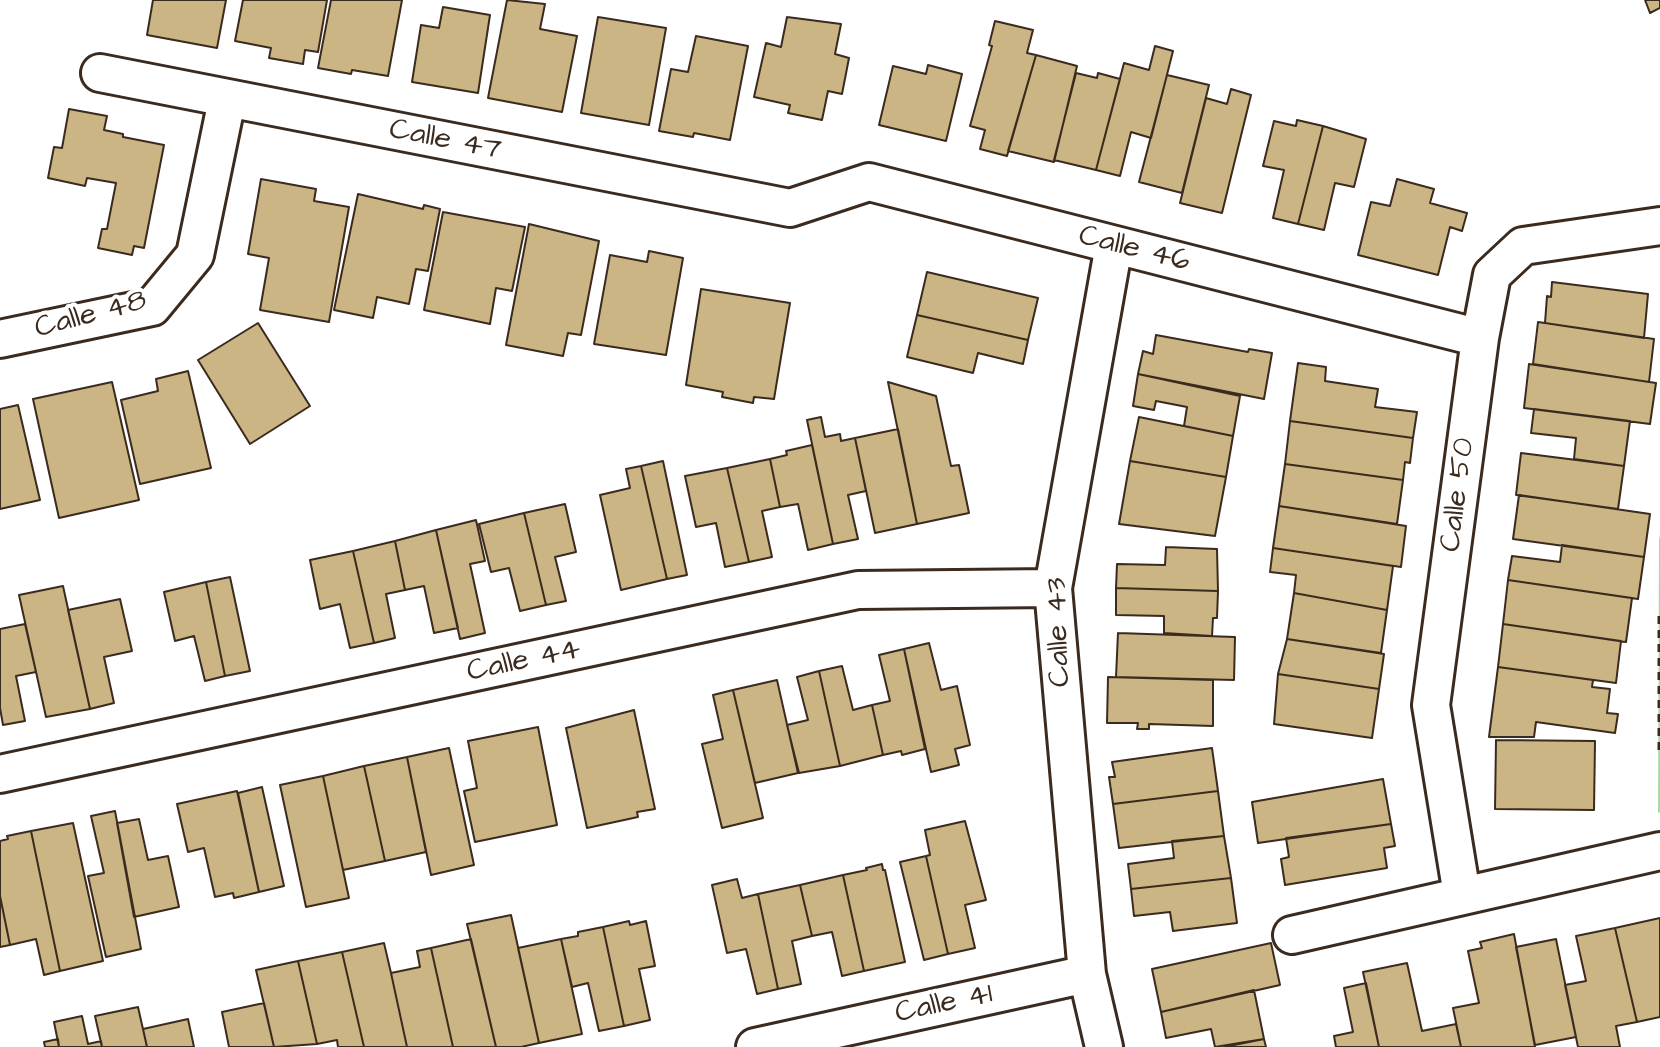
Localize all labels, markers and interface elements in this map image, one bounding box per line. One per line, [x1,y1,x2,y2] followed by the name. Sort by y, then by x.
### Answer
[386,113,504,169] street label: Calle 47
[1075,219,1193,281] street label: Calle 46
[31,284,151,348] street label: Calle 48
[1434,436,1484,554] street label: Calle 50
[1040,576,1080,688] street label: Calle 43
[464,632,584,692] street label: Calle 44
[892,977,996,1033] street label: Calle 41

